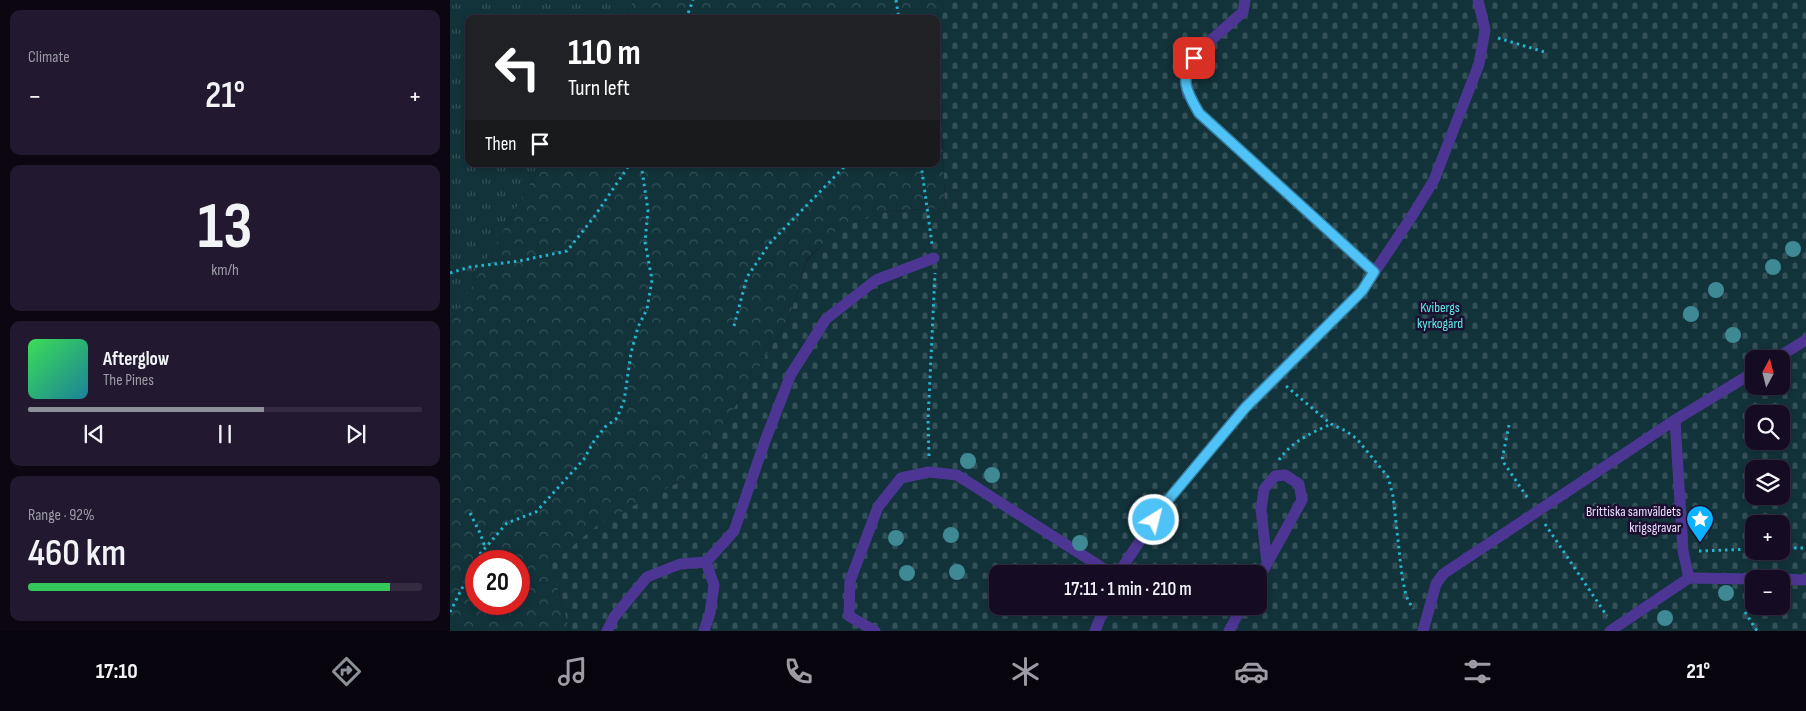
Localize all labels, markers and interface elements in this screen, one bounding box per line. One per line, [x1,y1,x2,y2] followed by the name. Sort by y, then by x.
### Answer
[568,32,641,75] text: 110 m
[485,35,550,100] icon: left
[1173,37,1215,79] pin
[1180,44,1208,72] icon: arrive
[28,48,70,67] text: Climate
[205,73,245,118] text: 21°
[568,75,630,102] text: Turn left
[28,80,42,113] text: −
[408,80,422,113] text: +
[526,130,554,158] icon: arrive
[485,133,516,156] text: Then
[198,189,252,267] text: 13
[211,261,239,280] text: km/h
[1417,299,1463,332] park label: Kvibergs kyrkogård
[103,348,169,371] text: Afterglow
[1745,350,1790,395] north arrow
[1745,350,1790,615] map controls
[103,371,154,390] text: The Pines
[1745,405,1790,450] button: search
[80,420,108,448] icon: previous
[211,420,239,448] icon: pause
[342,420,370,448] icon: next
[1745,460,1790,505] button: layers
[1127,493,1179,545] position arrow
[1586,503,1681,536] place label: Brittiska samväldets krigsgravar
[1685,504,1715,543] place icon: Brittiska samväldets krigsgravar
[28,506,95,525] text: Range · 92%
[1745,515,1790,560] button: +
[28,531,126,576] text: 460 km
[465,550,530,615] speed limit sign: 20
[1745,570,1790,615] button: −
[1064,578,1192,601] text: 17:11 · 1 min · 210 m
[329,654,364,689] icon: directions
[555,654,590,689] icon: music
[781,654,816,689] icon: phone
[1008,654,1043,689] icon: climate
[1234,654,1269,689] icon: car
[1460,654,1495,689] icon: filters
[96,658,138,685] text: 17:10
[1686,658,1710,685] text: 21°

